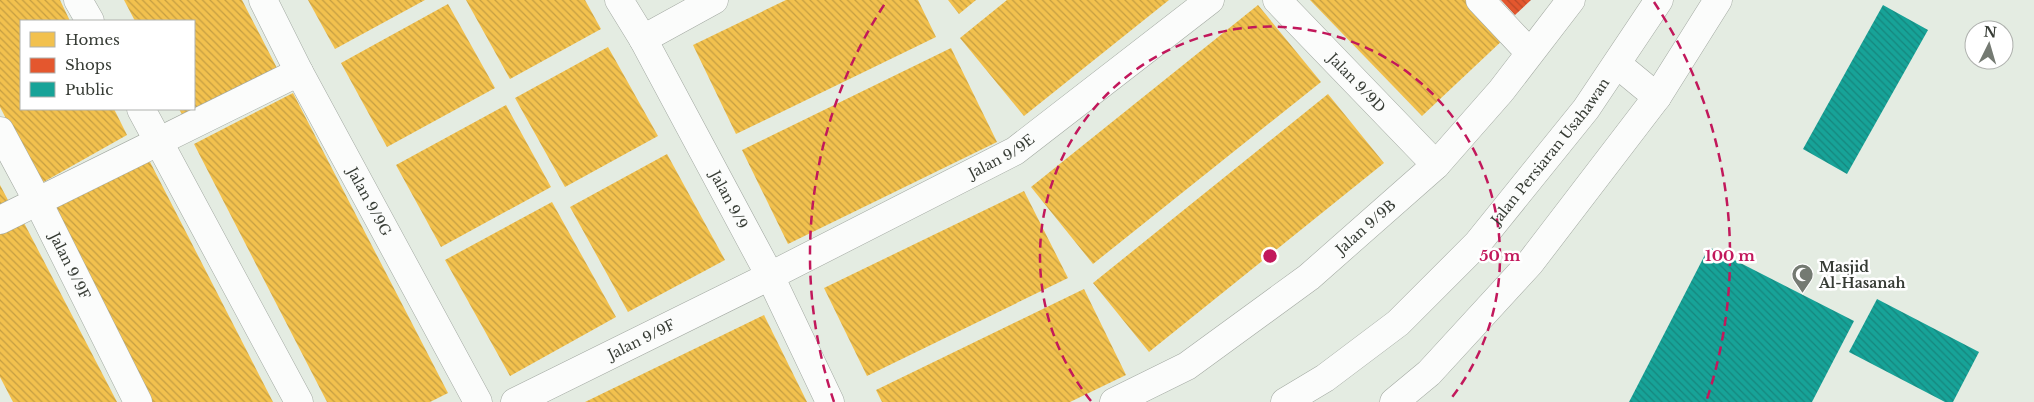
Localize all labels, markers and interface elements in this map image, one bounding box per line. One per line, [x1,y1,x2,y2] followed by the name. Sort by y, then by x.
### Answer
[20,20,195,110] legend
[1964,20,2014,70] north arrow
[1983,23,1997,42] text: N
[65,30,120,49] text: Homes
[1323,48,1390,116] street label: Jalan 9/9D
[65,55,112,74] text: Shops
[1486,74,1614,230] street label: Jalan Persiaran Usahawan
[65,80,113,99] text: Public
[963,130,1038,183] street label: Jalan 9/9E
[342,162,395,239] street label: Jalan 9/9G
[705,166,752,232] street label: Jalan 9/9
[1330,196,1400,260] street label: Jalan 9/9B
[45,228,95,303] street label: Jalan 9/9F
[1480,246,1521,265] text: 50 m
[1705,246,1755,265] text: 100 m
[1261,247,1279,265] centre of rings
[1818,258,1906,292] place label: Masjid Al-Hasanah
[1791,263,1815,294] mosque icon: Masjid Al-Hasanah
[603,315,679,365] street label: Jalan 9/9F

